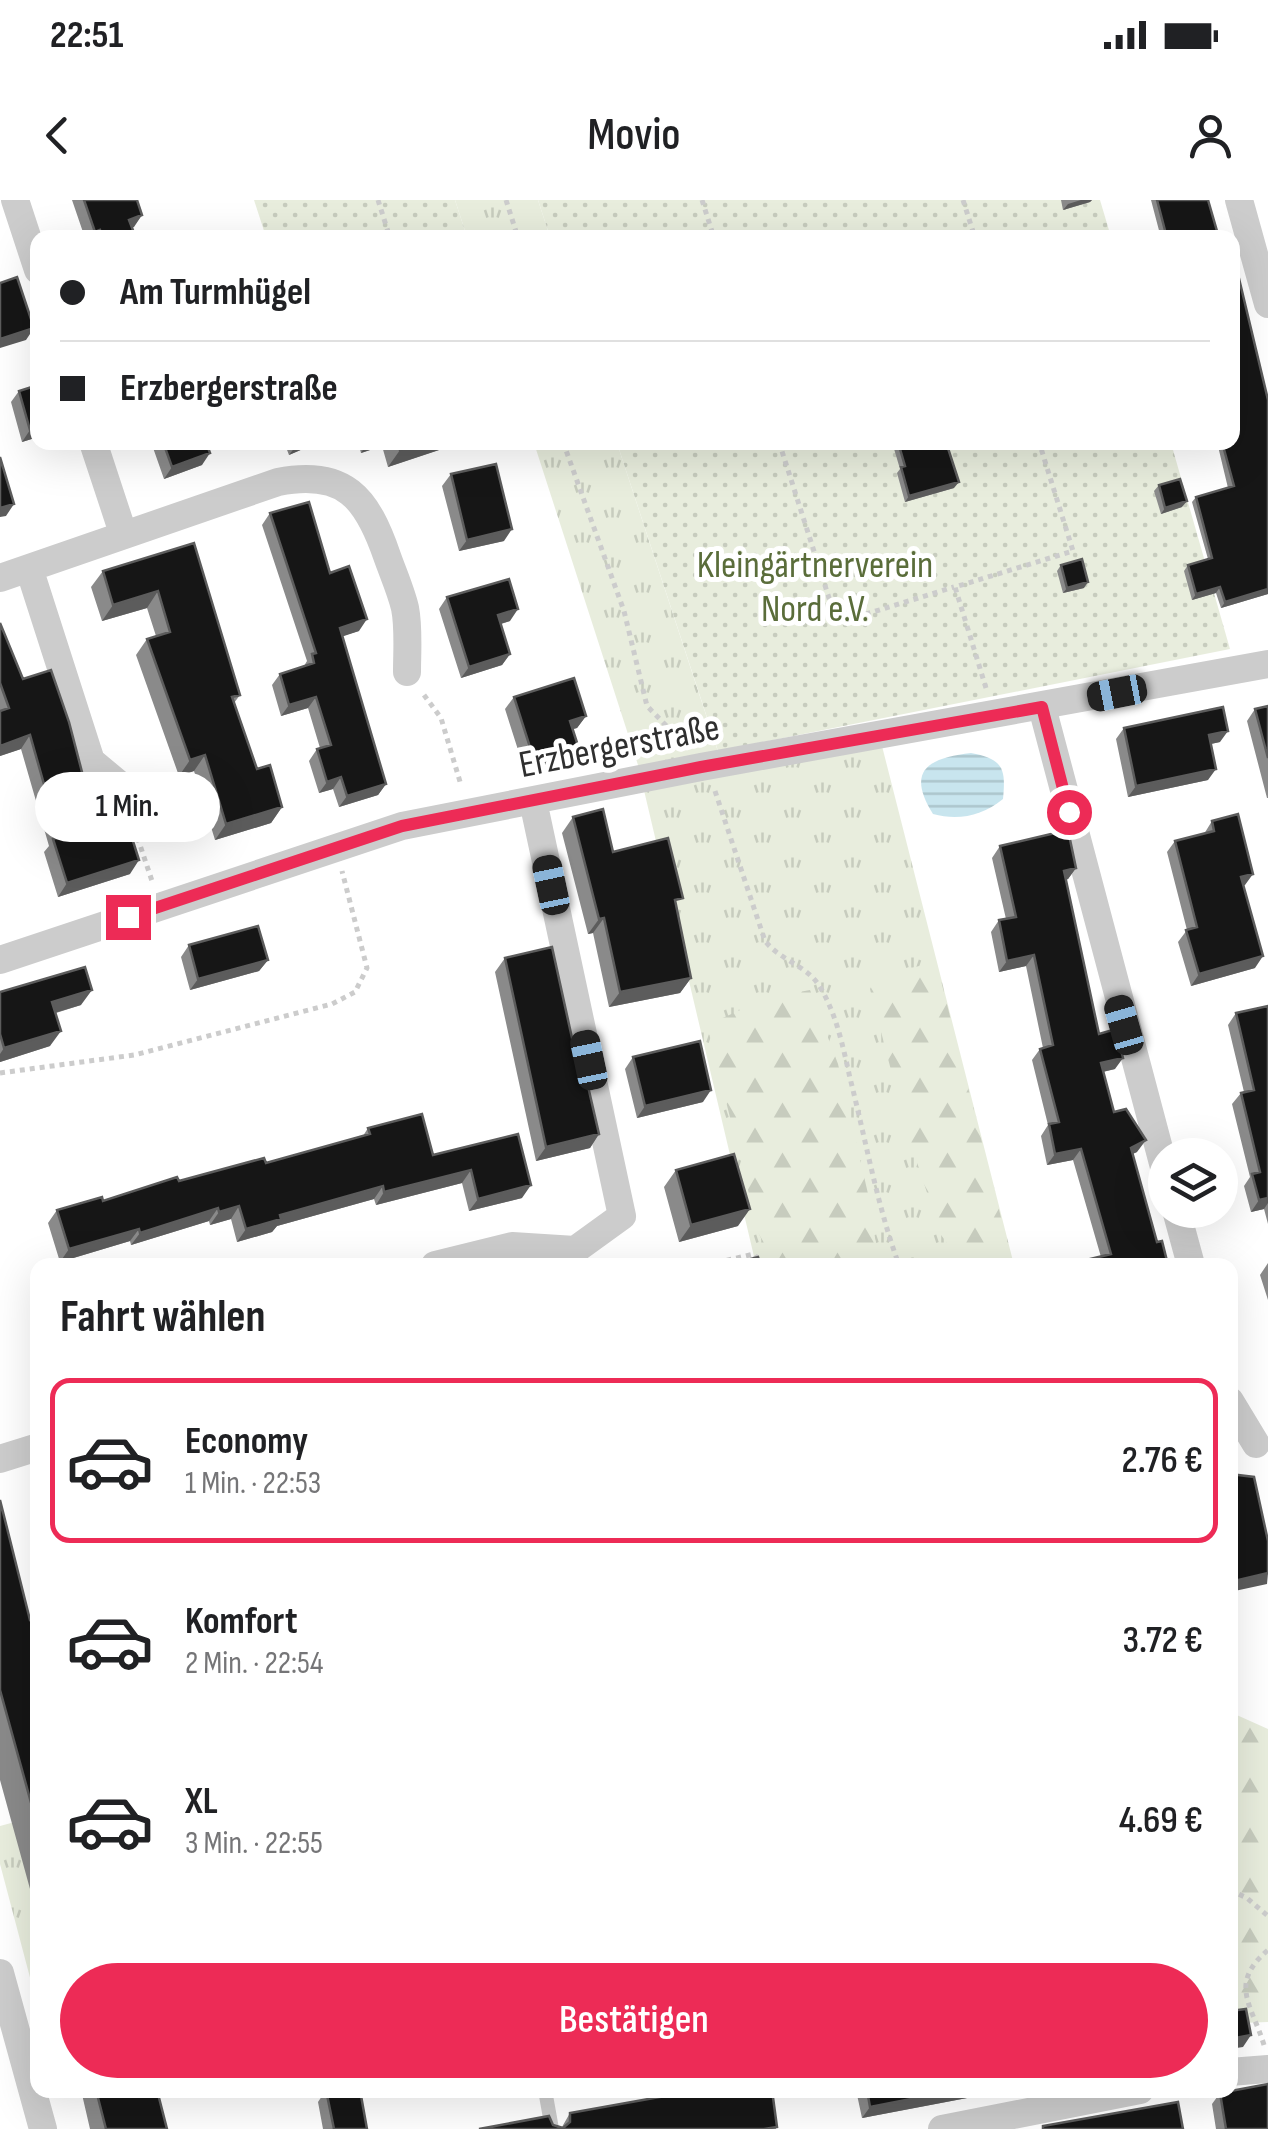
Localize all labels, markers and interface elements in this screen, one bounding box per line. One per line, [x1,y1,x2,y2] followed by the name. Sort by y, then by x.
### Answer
[50,13,123,58] text: 22:51
[30,108,85,163] icon: back
[588,108,680,163] text: Movio
[1183,108,1238,163] icon: person
[120,270,311,315] text: Am Turmhügel
[120,366,338,411] text: Erzbergerstraße
[697,543,933,632] park label: Kleingärtnerverein Nord e.V.
[1085,673,1149,713] car
[515,705,723,788] street label: Erzbergerstraße
[36,772,220,842] callout: 1 Min.
[96,787,159,826] text: 1 Min.
[1047,790,1092,835] route start
[530,853,572,917] car
[106,895,151,940] route end
[1101,992,1147,1058] car
[568,1028,610,1092] car
[1148,1138,1238,1228] map controls
[1148,1138,1238,1228] button: layers
[60,1290,266,1345] text: Fahrt wählen
[65,1416,155,1506] icon: car
[185,1419,308,1464] text: Economy
[1122,1438,1203,1483] text: 2.76 €
[185,1464,321,1503] text: 1 Min. · 22:53
[65,1596,155,1686] icon: car
[185,1599,297,1644] text: Komfort
[1122,1618,1203,1663] text: 3.72 €
[185,1644,323,1683] text: 2 Min. · 22:54
[65,1776,155,1866] icon: car
[185,1779,218,1824] text: XL
[1119,1798,1203,1843] text: 4.69 €
[185,1824,323,1863] text: 3 Min. · 22:55
[60,1963,1208,2078] button: Bestätigen

